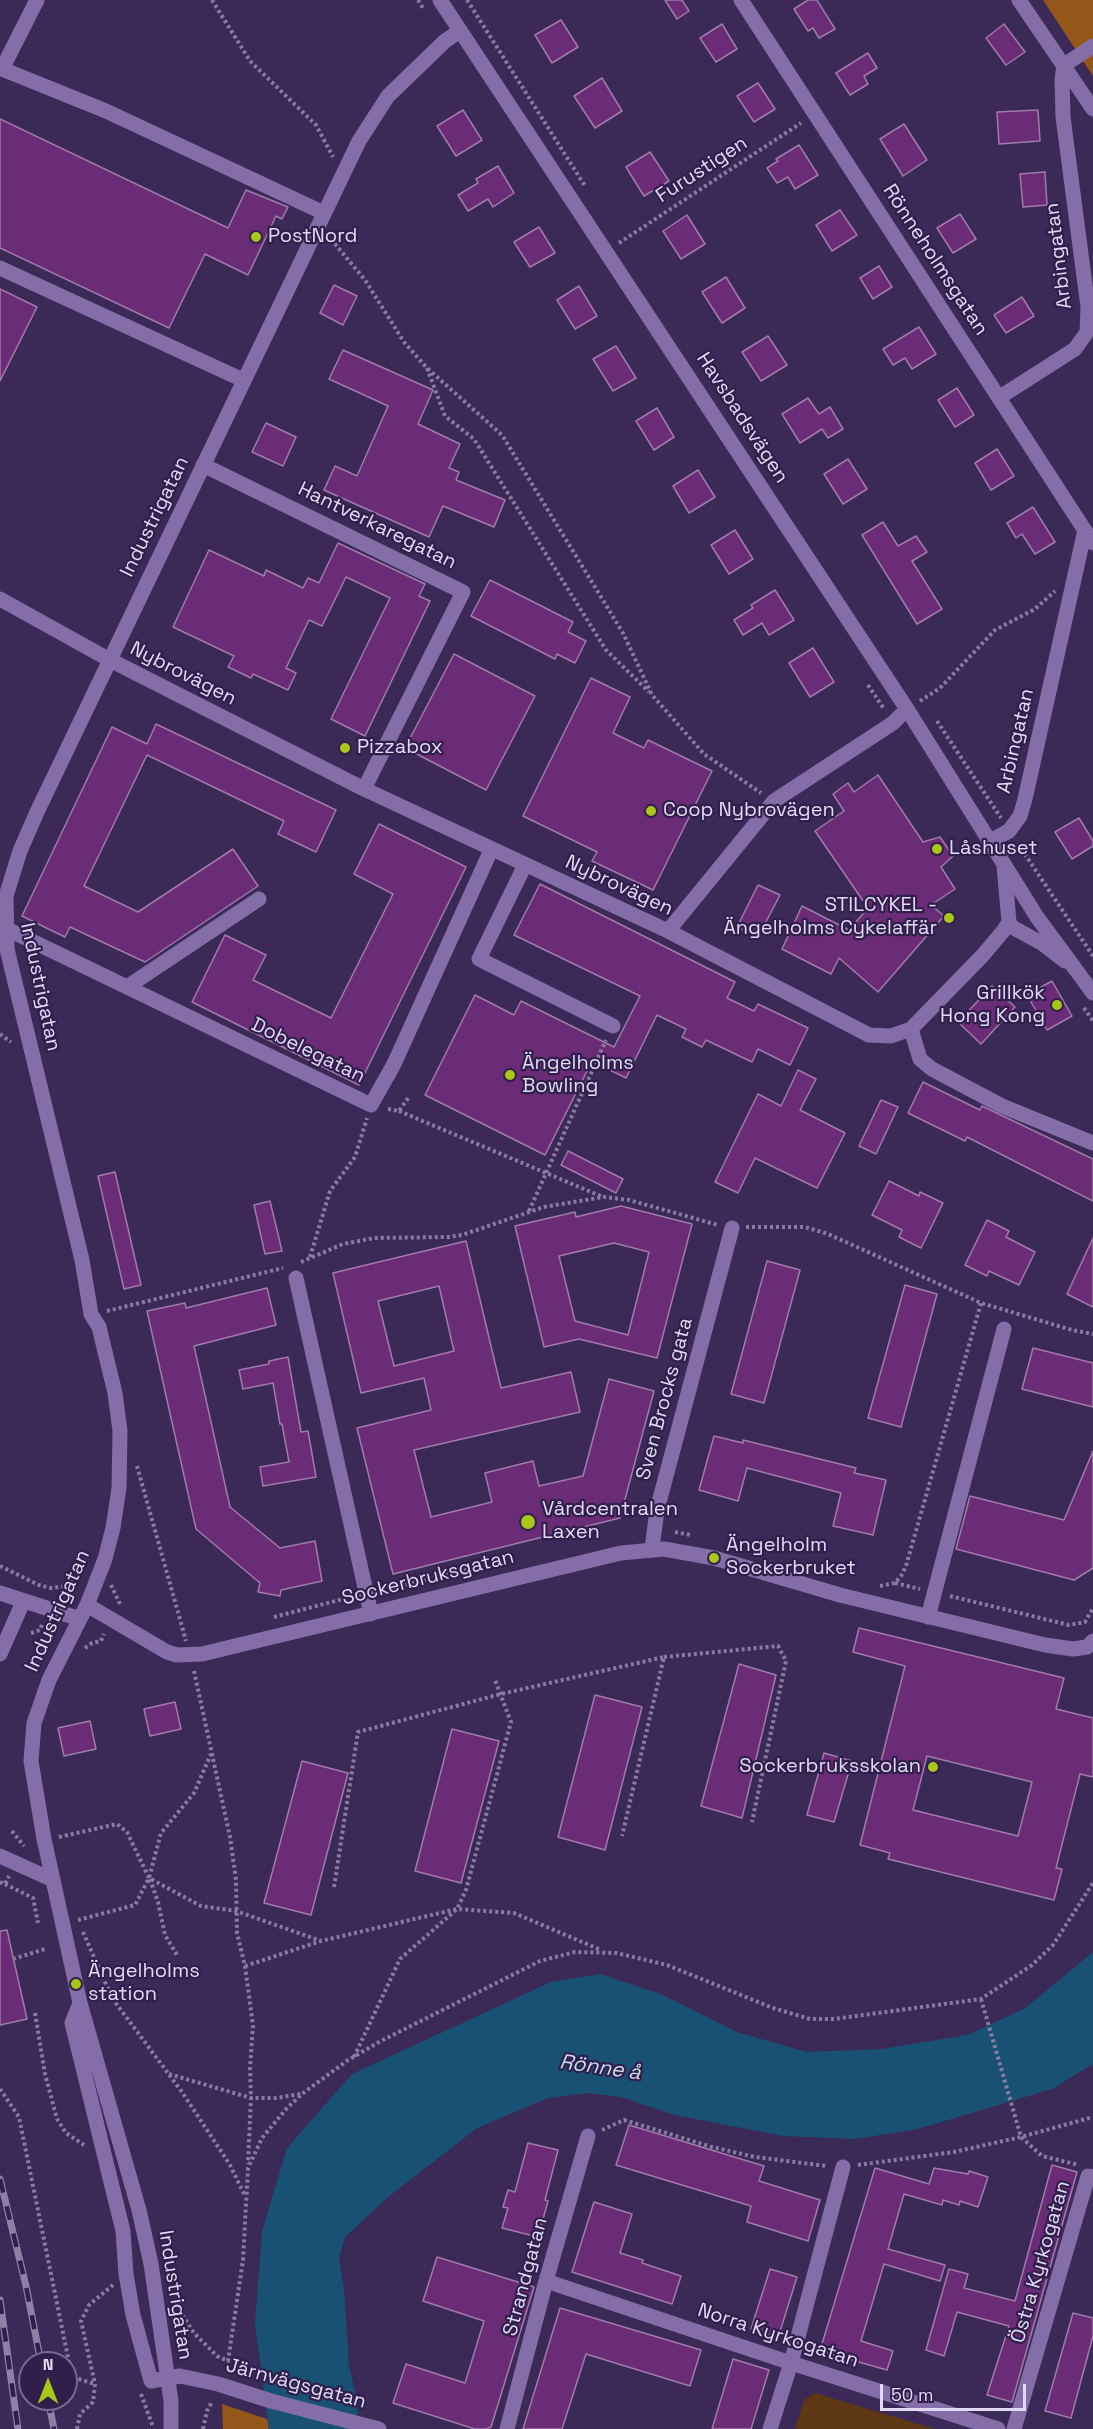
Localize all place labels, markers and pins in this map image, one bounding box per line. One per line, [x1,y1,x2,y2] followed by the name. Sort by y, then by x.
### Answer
[268,225,357,249] place label: PostNord
[249,230,263,244] marker: PostNord
[357,736,443,760] place label: Pizzabox
[338,741,352,755] marker: Pizzabox
[663,799,835,823] place label: Coop Nybrovägen
[644,804,658,818] marker: Coop Nybrovägen
[949,837,1037,861] place label: Låshuset
[930,842,944,856] marker: Låshuset
[723,894,937,941] place label: STILCYKEL - Ängelholms Cykelaffär
[942,911,956,925] marker: STILCYKEL - Ängelholms Cykelaffär
[940,982,1045,1029] place label: Grillkök Hong Kong
[1050,998,1064,1012] marker: Grillkök Hong Kong
[522,1052,634,1099] place label: Ängelholms Bowling
[503,1068,517,1082] marker: Ängelholms Bowling
[542,1498,678,1545] place label: Vårdcentralen Laxen
[519,1513,537,1531] marker: Vårdcentralen Laxen
[726,1534,856,1581] place label: Ängelholm Sockerbruket
[707,1551,721,1565] marker: Ängelholm Sockerbruket
[739,1755,921,1779] place label: Sockerbruksskolan
[926,1760,940,1774] marker: Sockerbruksskolan
[88,1960,200,2007] place label: Ängelholms station
[69,1977,83,1991] marker: Ängelholms station

